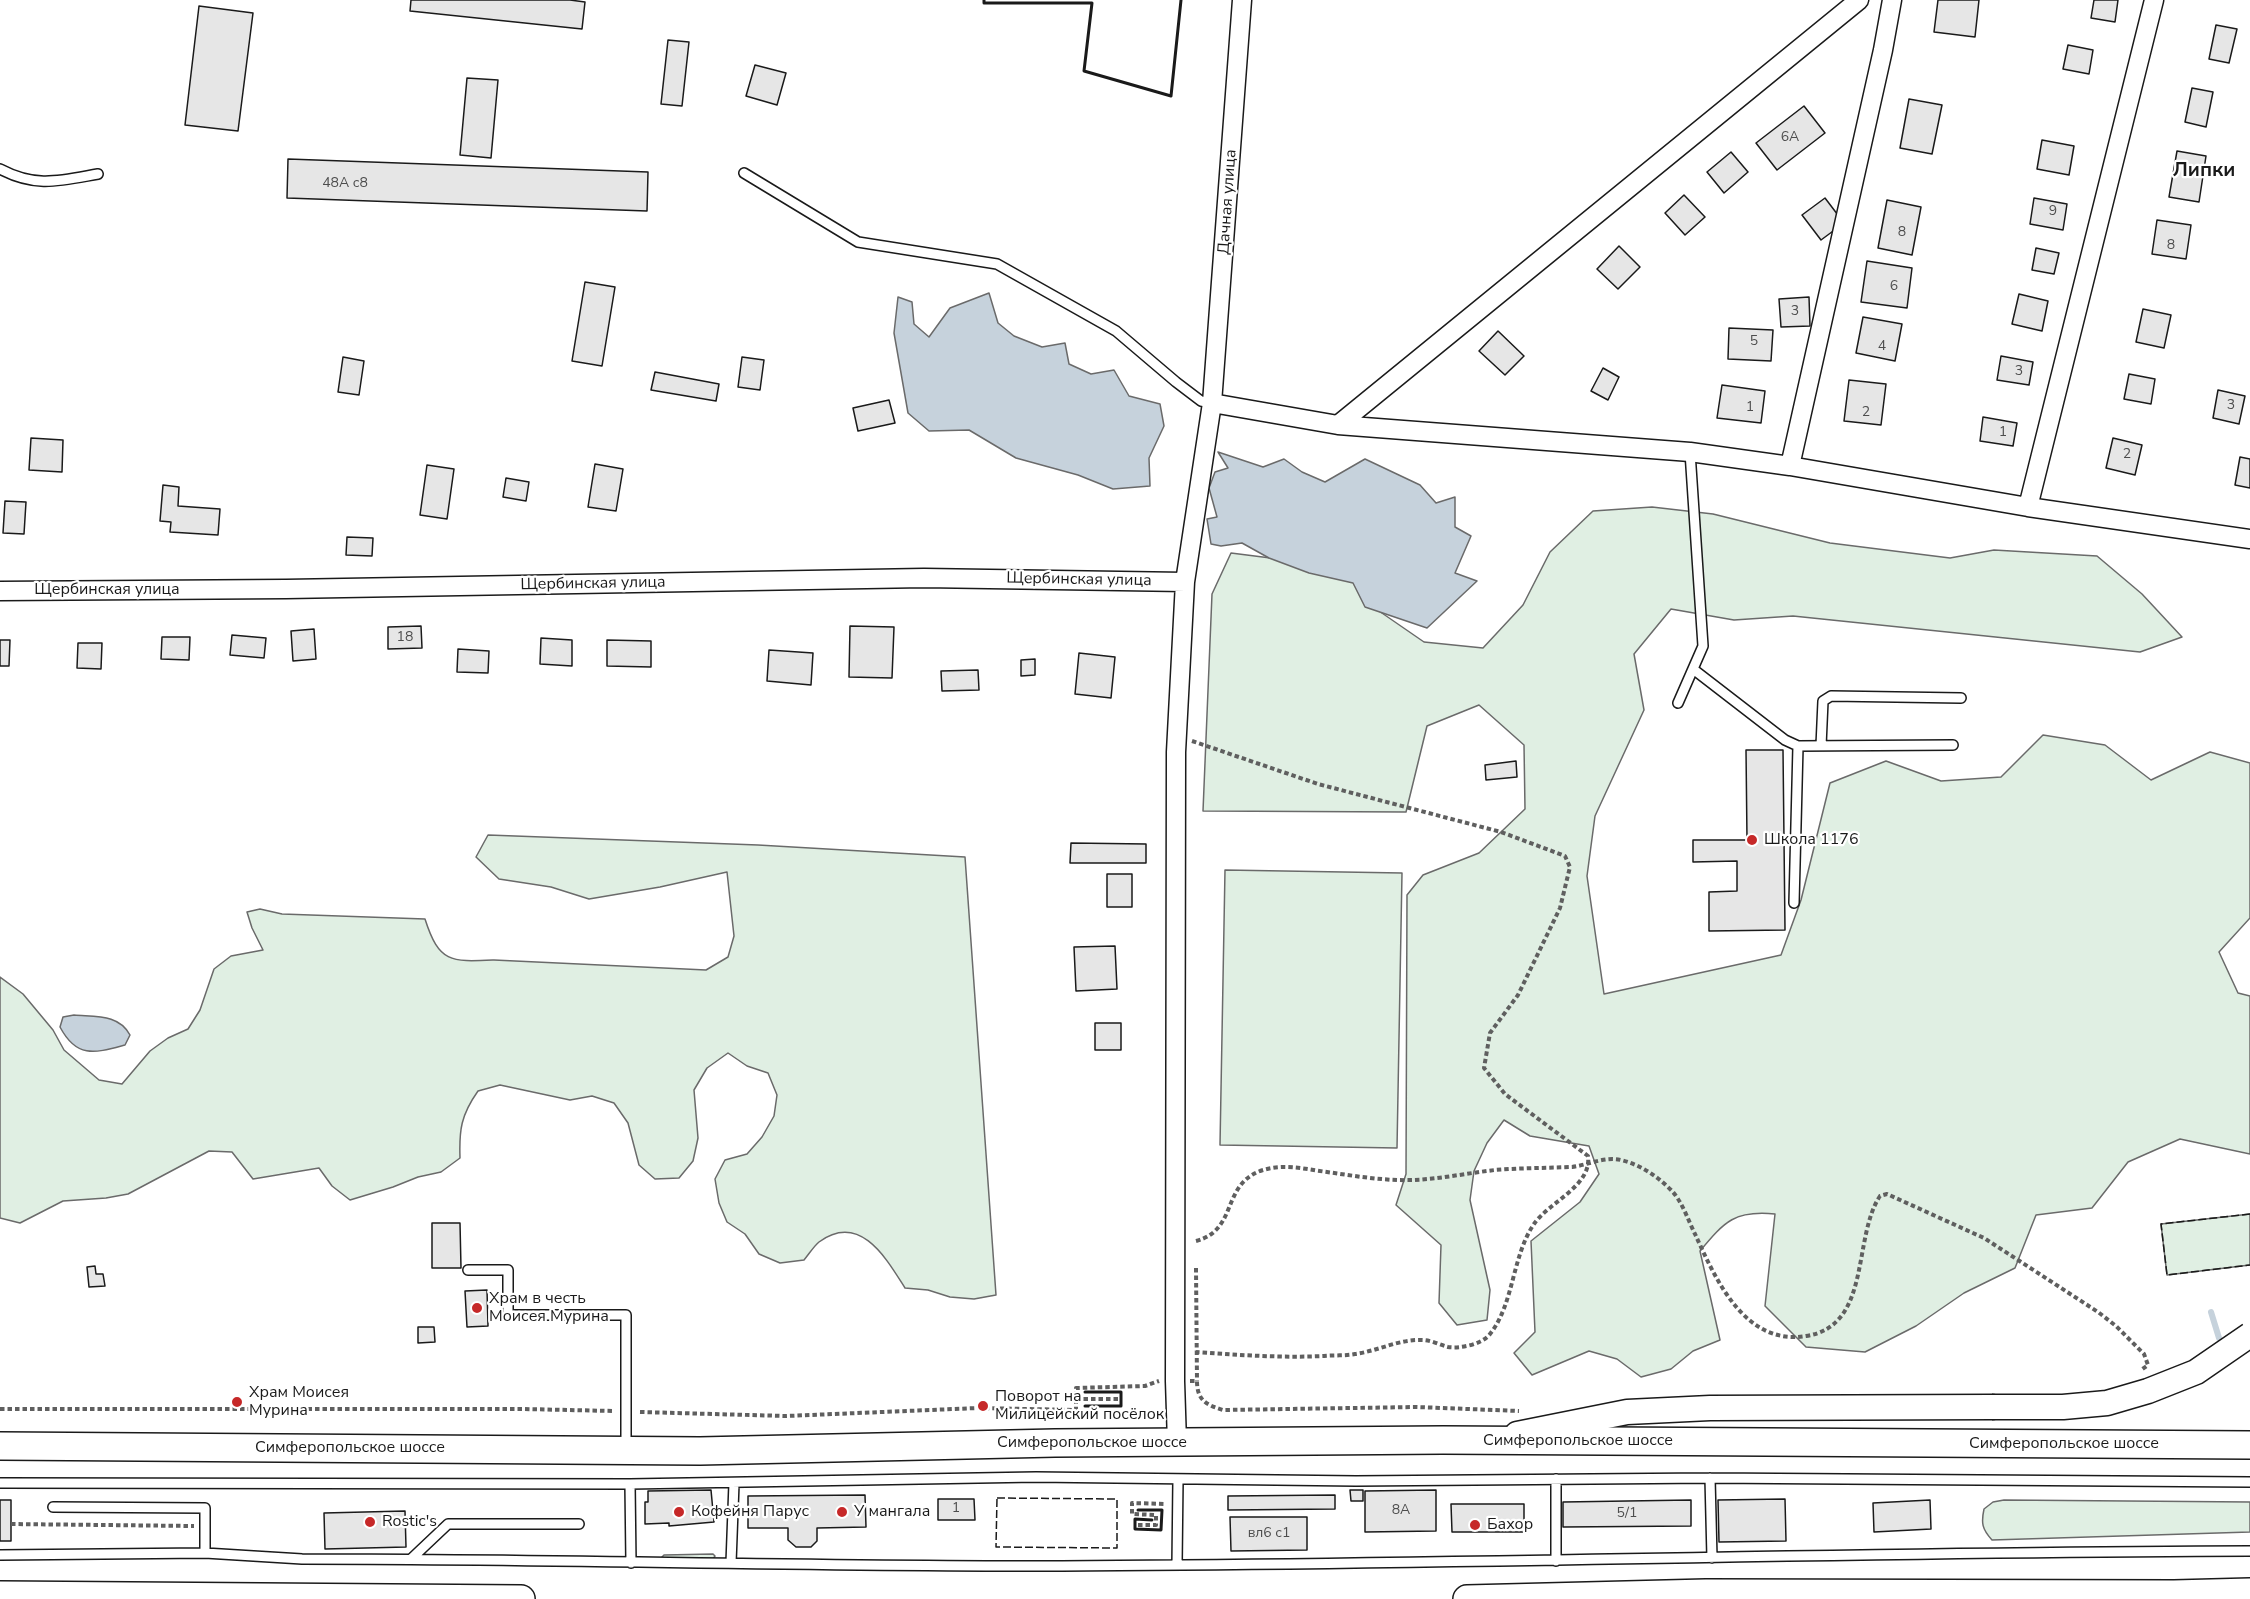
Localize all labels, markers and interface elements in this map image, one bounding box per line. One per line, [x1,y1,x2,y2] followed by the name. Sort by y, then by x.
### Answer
[1781,130,1799,146] house number: 6А
[1215,149,1241,255] street label: Дачная улица
[2173,159,2235,183] district label: Липки
[322,176,368,192] house number: 48А с8
[2049,204,2057,220] house number: 9
[1898,225,1906,241] house number: 8
[2167,238,2175,254] house number: 8
[1890,279,1898,295] house number: 6
[1791,304,1799,320] house number: 3
[1750,334,1758,350] house number: 5
[1878,339,1886,355] house number: 4
[2015,364,2023,380] house number: 3
[2227,398,2235,414] house number: 3
[1746,400,1754,416] house number: 1
[1862,405,1870,421] house number: 2
[1999,425,2007,441] house number: 1
[2123,447,2131,463] house number: 2
[1006,569,1152,591] street label: Щербинская улица
[520,573,666,595] street label: Щербинская улица
[34,580,180,600] street label: Щербинская улица
[397,630,413,646] house number: 18
[1764,830,1858,850] place label: Школа 1176
[1745,833,1759,847] marker: Школа 1176
[489,1289,609,1327] place label: Храм в честь Моисея Мурина
[470,1301,484,1315] marker: Храм в честь Моисея Мурина
[249,1383,349,1421] place label: Храм Моисея Мурина
[995,1387,1164,1425] place label: Поворот на Милицейский посёлок
[230,1395,244,1409] marker: Храм Моисея Мурина
[976,1399,990,1413] marker: Поворот на Милицейский посёлок
[1483,1431,1673,1451] street label: Симферопольское шоссе
[997,1433,1187,1453] street label: Симферопольское шоссе
[1969,1434,2159,1454] street label: Симферопольское шоссе
[255,1438,445,1458] street label: Симферопольское шоссе
[952,1501,960,1517] house number: 1
[691,1502,809,1522] place label: Кофейня Парус
[854,1502,930,1522] place label: У мангала
[1392,1503,1410,1519] house number: 8А
[672,1505,686,1519] marker: Кофейня Парус
[835,1505,849,1519] marker: У мангала
[1617,1506,1637,1522] house number: 5/1
[382,1512,437,1532] place label: Rostic's
[363,1515,377,1529] marker: Rostic's
[1487,1515,1533,1535] place label: Бахор
[1468,1518,1482,1532] marker: Бахор
[1248,1526,1290,1542] house number: вл6 с1

